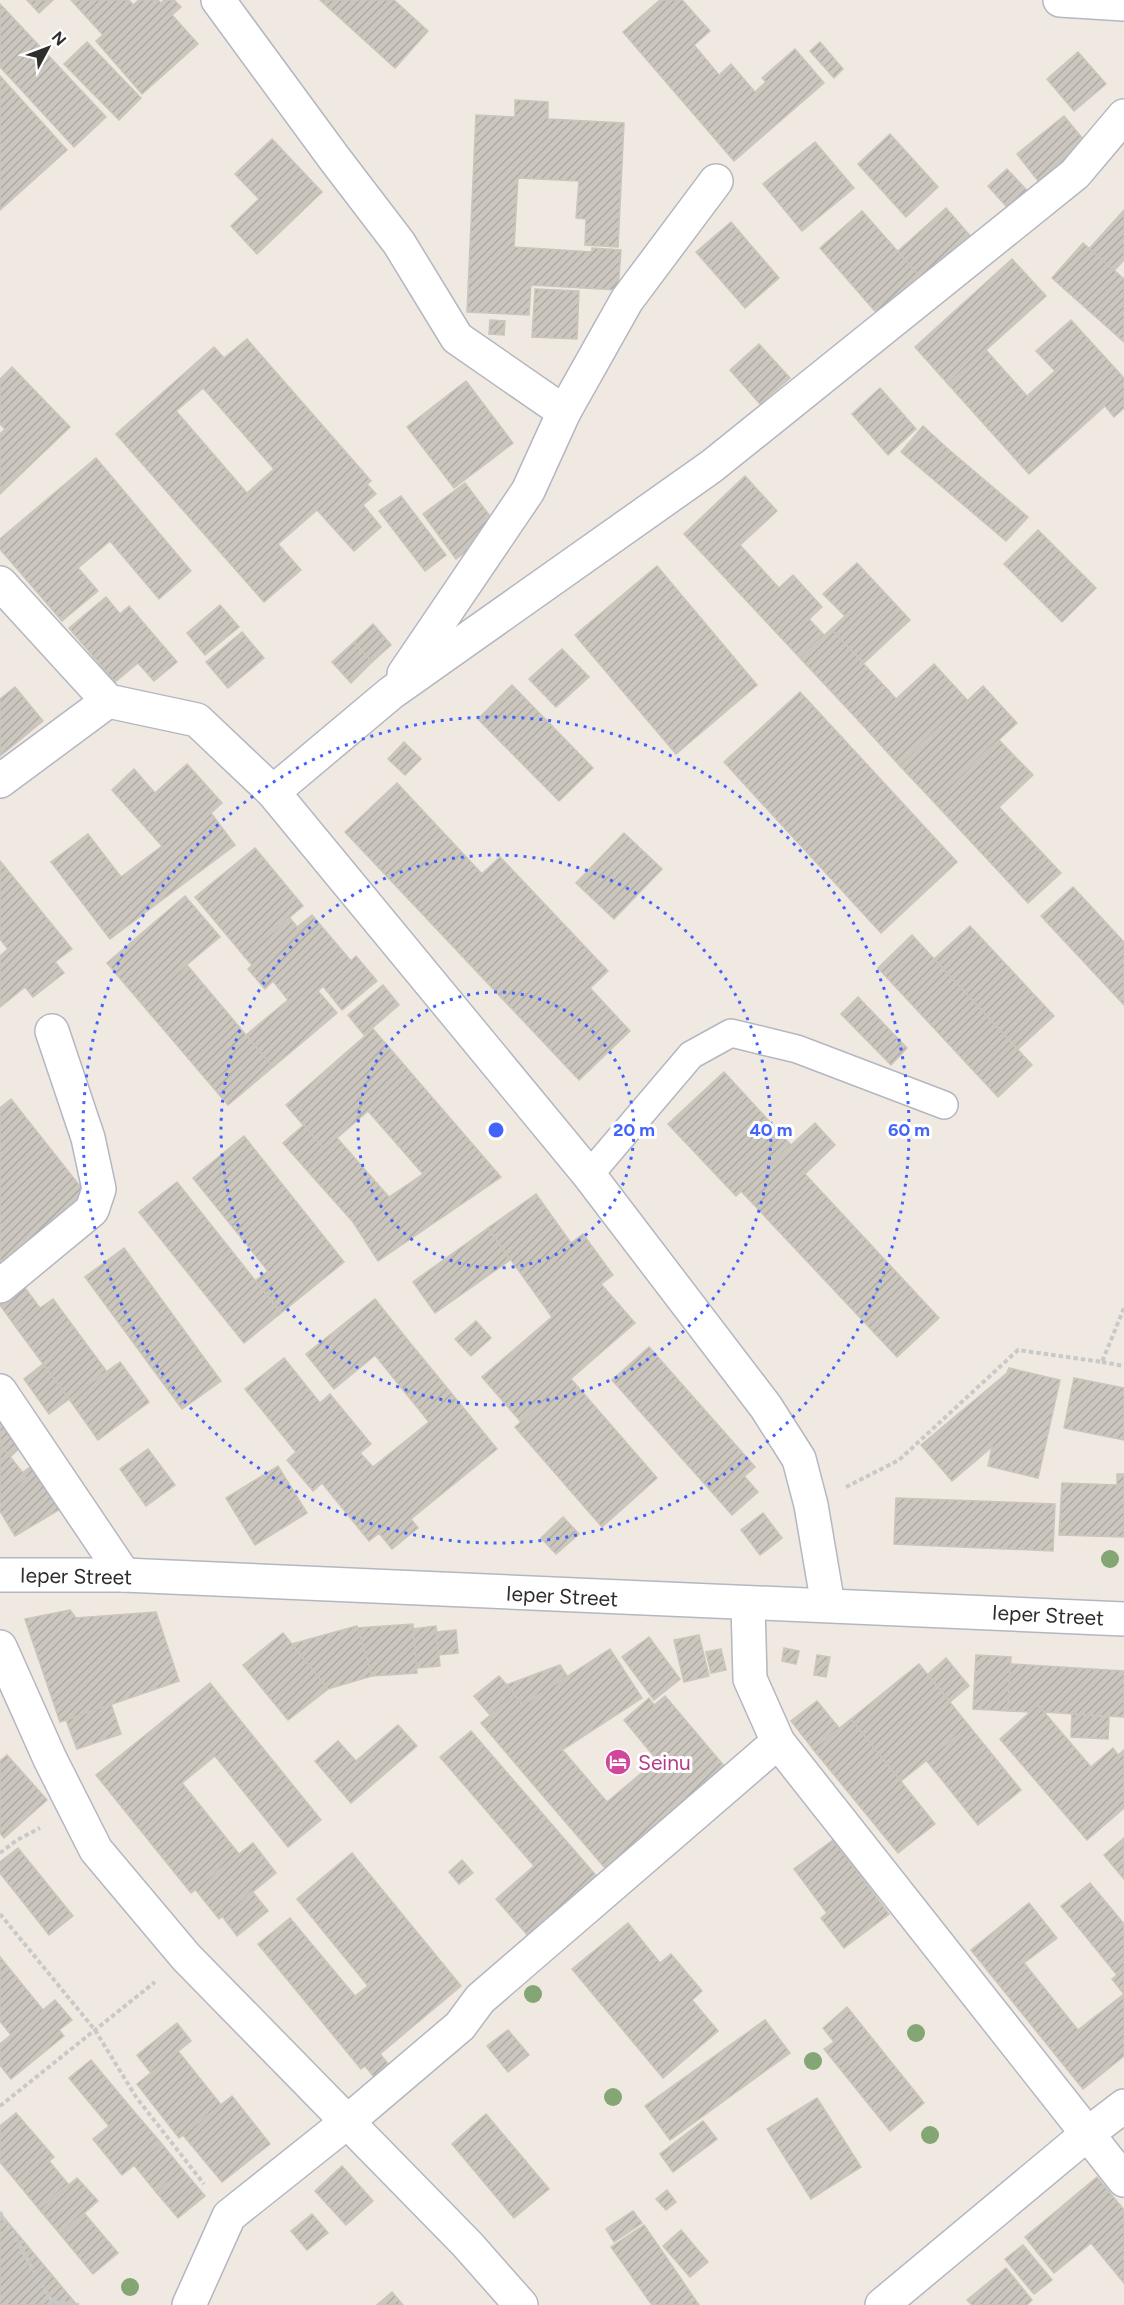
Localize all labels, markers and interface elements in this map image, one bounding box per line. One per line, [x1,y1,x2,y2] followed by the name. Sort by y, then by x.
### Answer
[18,18,78,78] north arrow
[48,28,70,49] text: N
[613,1119,655,1141] text: 20 m
[749,1119,793,1141] text: 40 m
[888,1119,930,1141] text: 60 m
[486,1120,506,1140] centre of rings
[20,1563,132,1589] street label: Ieper Street
[505,1581,619,1611] street label: Ieper Street
[991,1600,1105,1630] street label: Ieper Street
[603,1747,633,1777] hotel icon: Seinu
[638,1750,691,1775] place label: Seinu

